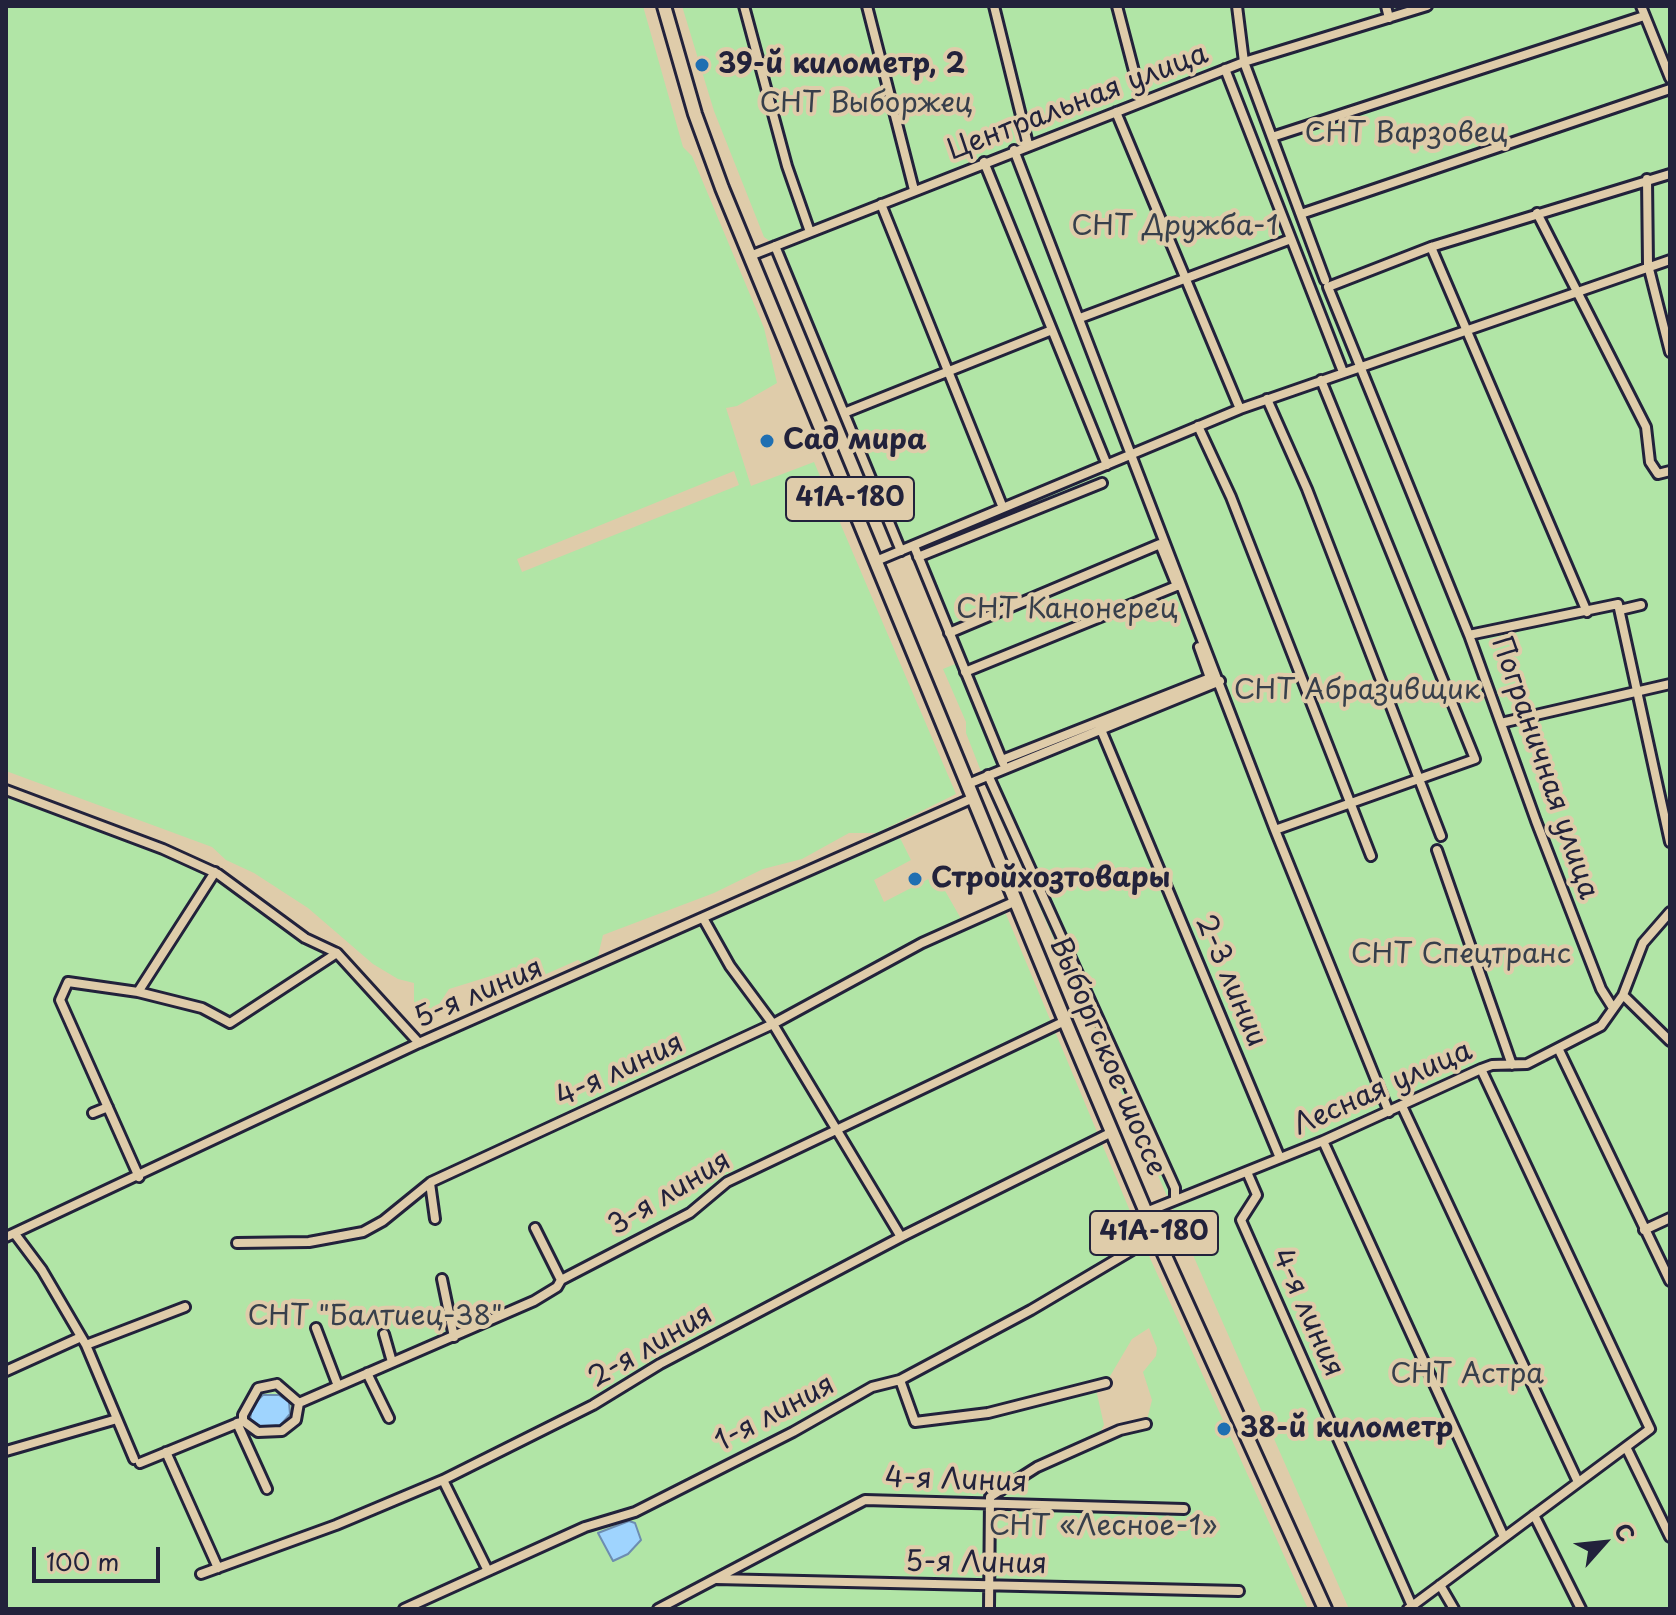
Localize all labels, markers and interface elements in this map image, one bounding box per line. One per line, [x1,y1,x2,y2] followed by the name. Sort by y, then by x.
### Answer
[943,38,1213,168] street label: Центральная улица
[718,48,965,82] place label: 39-й километр, 2
[693,56,711,74] marker: 39-й километр, 2
[759,87,973,121] park label: СНТ Выборжец
[1305,117,1507,151] park label: СНТ Варзовец
[1071,210,1279,244] park label: СНТ Дружба-1
[783,424,926,458] place label: Сад мира
[758,432,776,450] marker: Сад мира
[786,477,914,521] road number: 41А-180
[956,593,1178,627] park label: СНТ Канонерец
[1483,632,1605,904] street label: Пограничная улица
[1234,674,1480,708] park label: СНТ Абразивщик
[931,862,1170,896] place label: Стройхозтовары
[906,870,924,888] marker: Стройхозтовары
[1187,910,1273,1052] street label: 2-3 линии
[1042,933,1172,1181] street label: Выборгское шоссе
[1351,938,1571,972] park label: СНТ Спецтранс
[410,952,548,1036] street label: 5-я линия
[551,1027,689,1115] street label: 4-я линия
[1288,1035,1478,1143] street label: Лесная улица
[603,1144,737,1244] street label: 3-я линия
[1090,1211,1218,1255] road number: 41А-180
[1264,1244,1350,1382] street label: 4-я линия
[583,1298,719,1396] street label: 2-я линия
[247,1300,503,1334] park label: СНТ "Балтиец-38"
[1390,1358,1544,1392] park label: СНТ Астра
[709,1369,841,1459] street label: 1-я линия
[1240,1412,1453,1446] place label: 38-й километр
[1215,1420,1233,1438] marker: 38-й километр
[884,1462,1028,1500] street label: 4-я Линия
[1564,1503,1644,1583] north arrow
[989,1510,1217,1544] park label: СНТ «Лесное-1»
[1607,1517,1644,1547] text: С
[36,1531,164,1581] scale bar
[46,1543,119,1579] text: 100 m
[905,1546,1047,1582] street label: 5-я Линия

